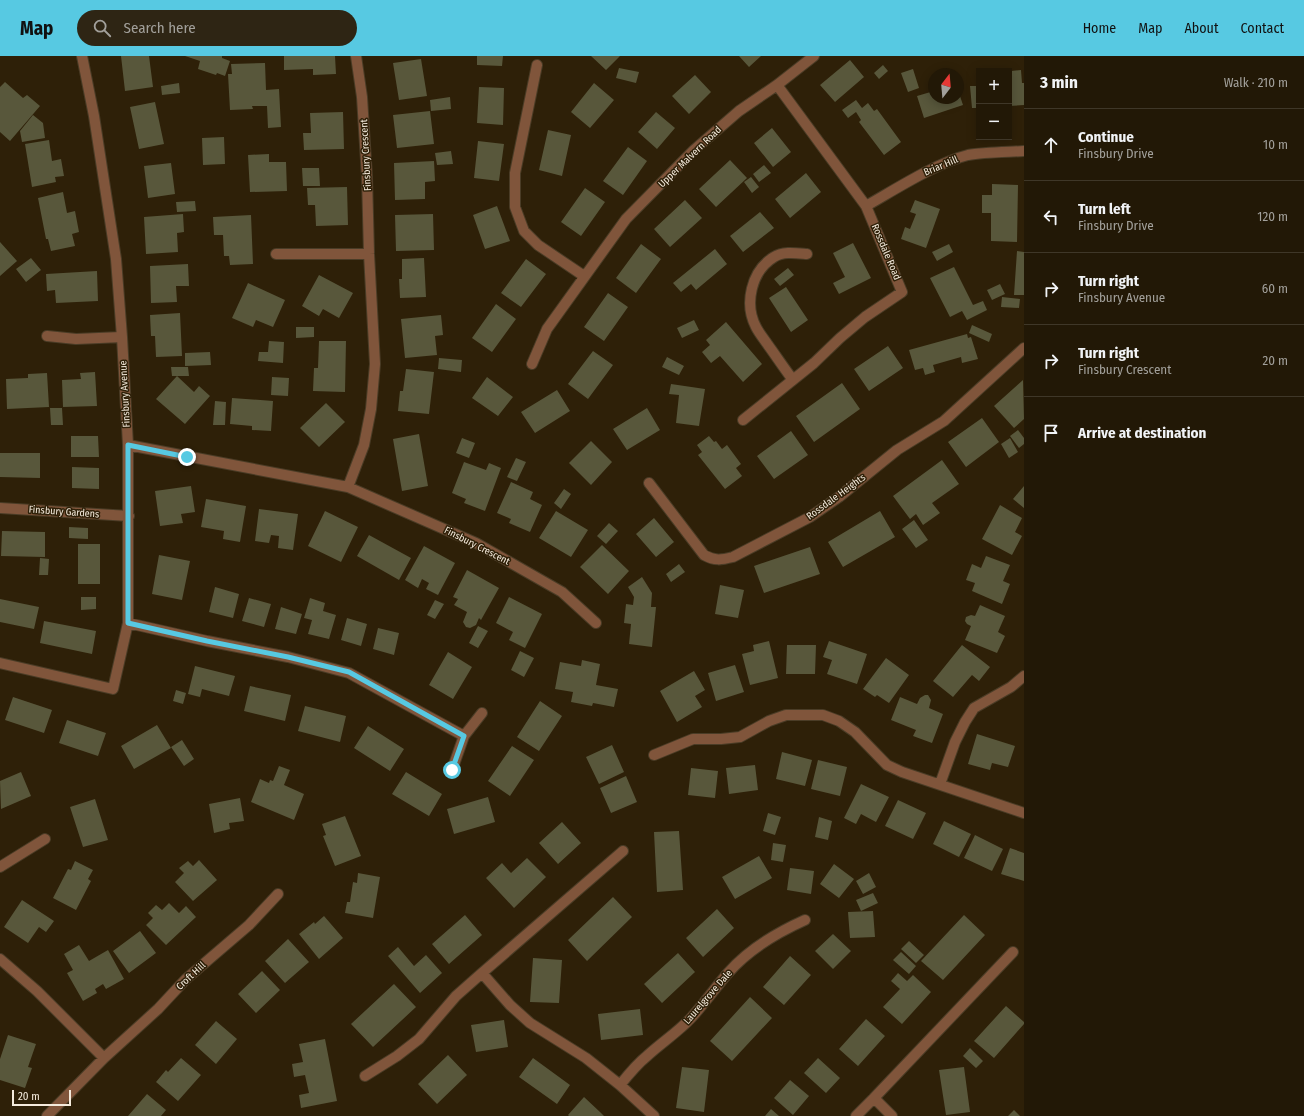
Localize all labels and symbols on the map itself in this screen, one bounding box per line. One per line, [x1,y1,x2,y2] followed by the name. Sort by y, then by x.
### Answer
[928,68,964,104] north arrow
[358,118,374,191] street label: Finsbury Crescent
[656,124,724,190] street label: Upper Malvern Road
[922,153,960,179] street label: Briar Hill
[869,222,903,282] street label: Rossdale Road
[117,360,133,428] street label: Finsbury Avenue
[178,448,196,466] route end
[804,472,868,522] street label: Rossdale Heights
[28,504,100,520] street label: Finsbury Gardens
[442,524,512,568] street label: Finsbury Crescent
[443,761,461,779] route start
[174,959,208,993] street label: Croft Hill
[681,967,735,1027] street label: Laurelgrove Dale
[12,1088,71,1107] scale bar

